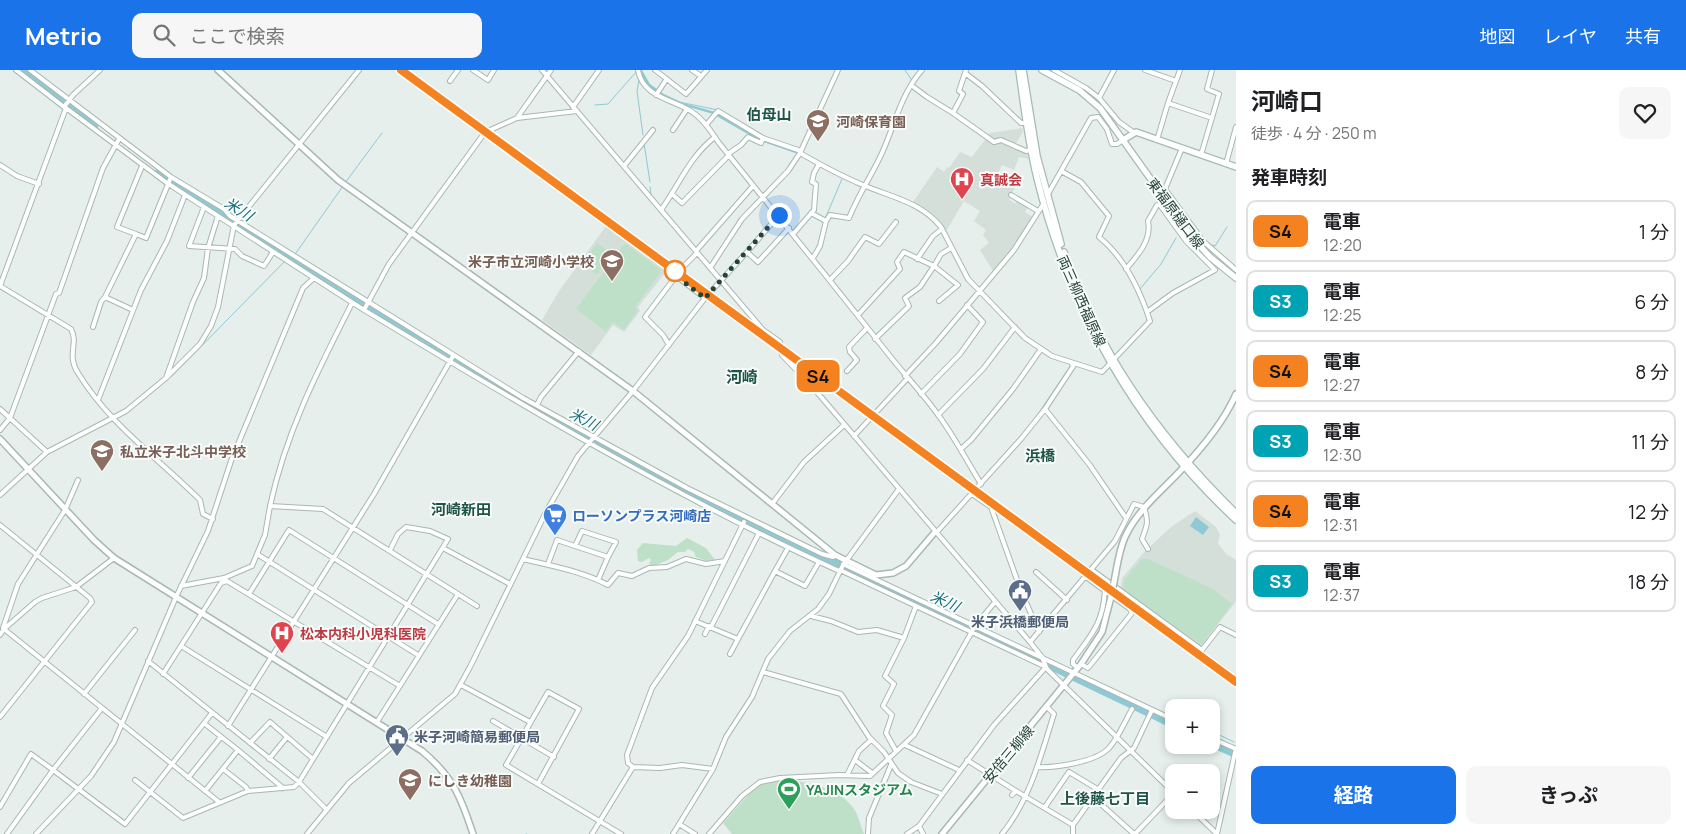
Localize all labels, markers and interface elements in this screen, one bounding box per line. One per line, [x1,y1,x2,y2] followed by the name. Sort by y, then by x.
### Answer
[132,13,482,58] search box
[25,19,102,52] text: Metrio
[150,21,178,49] icon: search
[190,23,285,49] text: ここで検索
[1480,24,1516,48] text: 地図
[1544,24,1597,48] text: レイヤ
[1625,24,1661,48] text: 共有
[1251,84,1323,117] text: 河崎口
[1619,87,1671,139] button: heart
[746,104,792,125] district label: 伯母山
[805,108,831,142] school or university icon: 河崎保育園
[836,112,906,131] place label: 河崎保育園
[1251,122,1377,144] text: 徒歩 · 4 分 · 250 m
[1251,164,1327,190] text: 発車時刻
[949,166,975,200] hospital icon: 真誠会
[980,170,1022,189] place label: 真誠会
[1143,174,1209,252] street label: 東福原樋口線
[221,192,259,227] water label: 米川
[767,203,792,228] your location
[1323,208,1361,234] text: 電車
[1269,219,1292,243] text: S4
[1639,219,1669,245] text: 1 分
[1323,234,1362,256] text: 12:20
[599,248,625,282] school or university icon: 米子市立河崎小学校
[468,252,594,271] place label: 米子市立河崎小学校
[1053,252,1111,350] street label: 両三柳西福原線
[664,260,686,282] unlabelled marker
[1323,278,1361,304] text: 電車
[1269,289,1292,313] text: S3
[1634,289,1669,315] text: 6 分
[1323,304,1362,326] text: 12:25
[1323,348,1361,374] text: 電車
[1269,359,1292,383] text: S4
[1635,359,1669,385] text: 8 分
[796,360,840,392] line badge: S4
[807,364,829,388] text: S4
[726,366,758,388] district label: 河崎
[1323,374,1360,396] text: 12:27
[566,403,604,436] water label: 米川
[1323,418,1361,444] text: 電車
[1269,429,1292,453] text: S3
[1631,429,1669,455] text: 11 分
[89,438,115,472] school or university icon: 私立米子北斗中学校
[120,442,246,461] place label: 私立米子北斗中学校
[1323,444,1362,466] text: 12:30
[1025,445,1056,466] district label: 浜橋
[1323,488,1361,514] text: 電車
[431,499,491,520] district label: 河崎新田
[1269,499,1292,523] text: S4
[1628,499,1669,525] text: 12 分
[542,502,568,536] supermarket icon: ローソンプラス河崎店
[572,506,711,525] place label: ローソンプラス河崎店
[1323,514,1358,536] text: 12:31
[1323,558,1361,584] text: 電車
[1269,569,1292,593] text: S3
[1628,569,1669,595] text: 18 分
[1007,578,1033,612] public building icon: 米子浜橋郵便局
[1323,584,1360,606] text: 12:37
[927,585,965,618] water label: 米川
[971,612,1069,631] place label: 米子浜橋郵便局
[269,620,295,654] hospital icon: 松本内科小児科医院
[300,624,426,643] place label: 松本内科小児科医院
[1165,699,1220,819] map controls
[1165,699,1220,754] button: +
[978,721,1038,787] street label: 安倍三柳線
[384,723,410,757] public building icon: 米子河崎簡易郵便局
[414,727,540,746] place label: 米子河崎簡易郵便局
[1165,764,1220,819] button: −
[1251,766,1456,824] button: 経路
[1466,766,1671,824] button: きっぷ
[397,767,423,801] school or university icon: にしき幼稚園
[428,771,512,790] place label: にしき幼稚園
[776,776,802,810] sports icon: YAJINスタジアム
[806,780,913,799] place label: YAJINスタジアム
[1060,788,1150,809] district label: 上後藤七丁目

